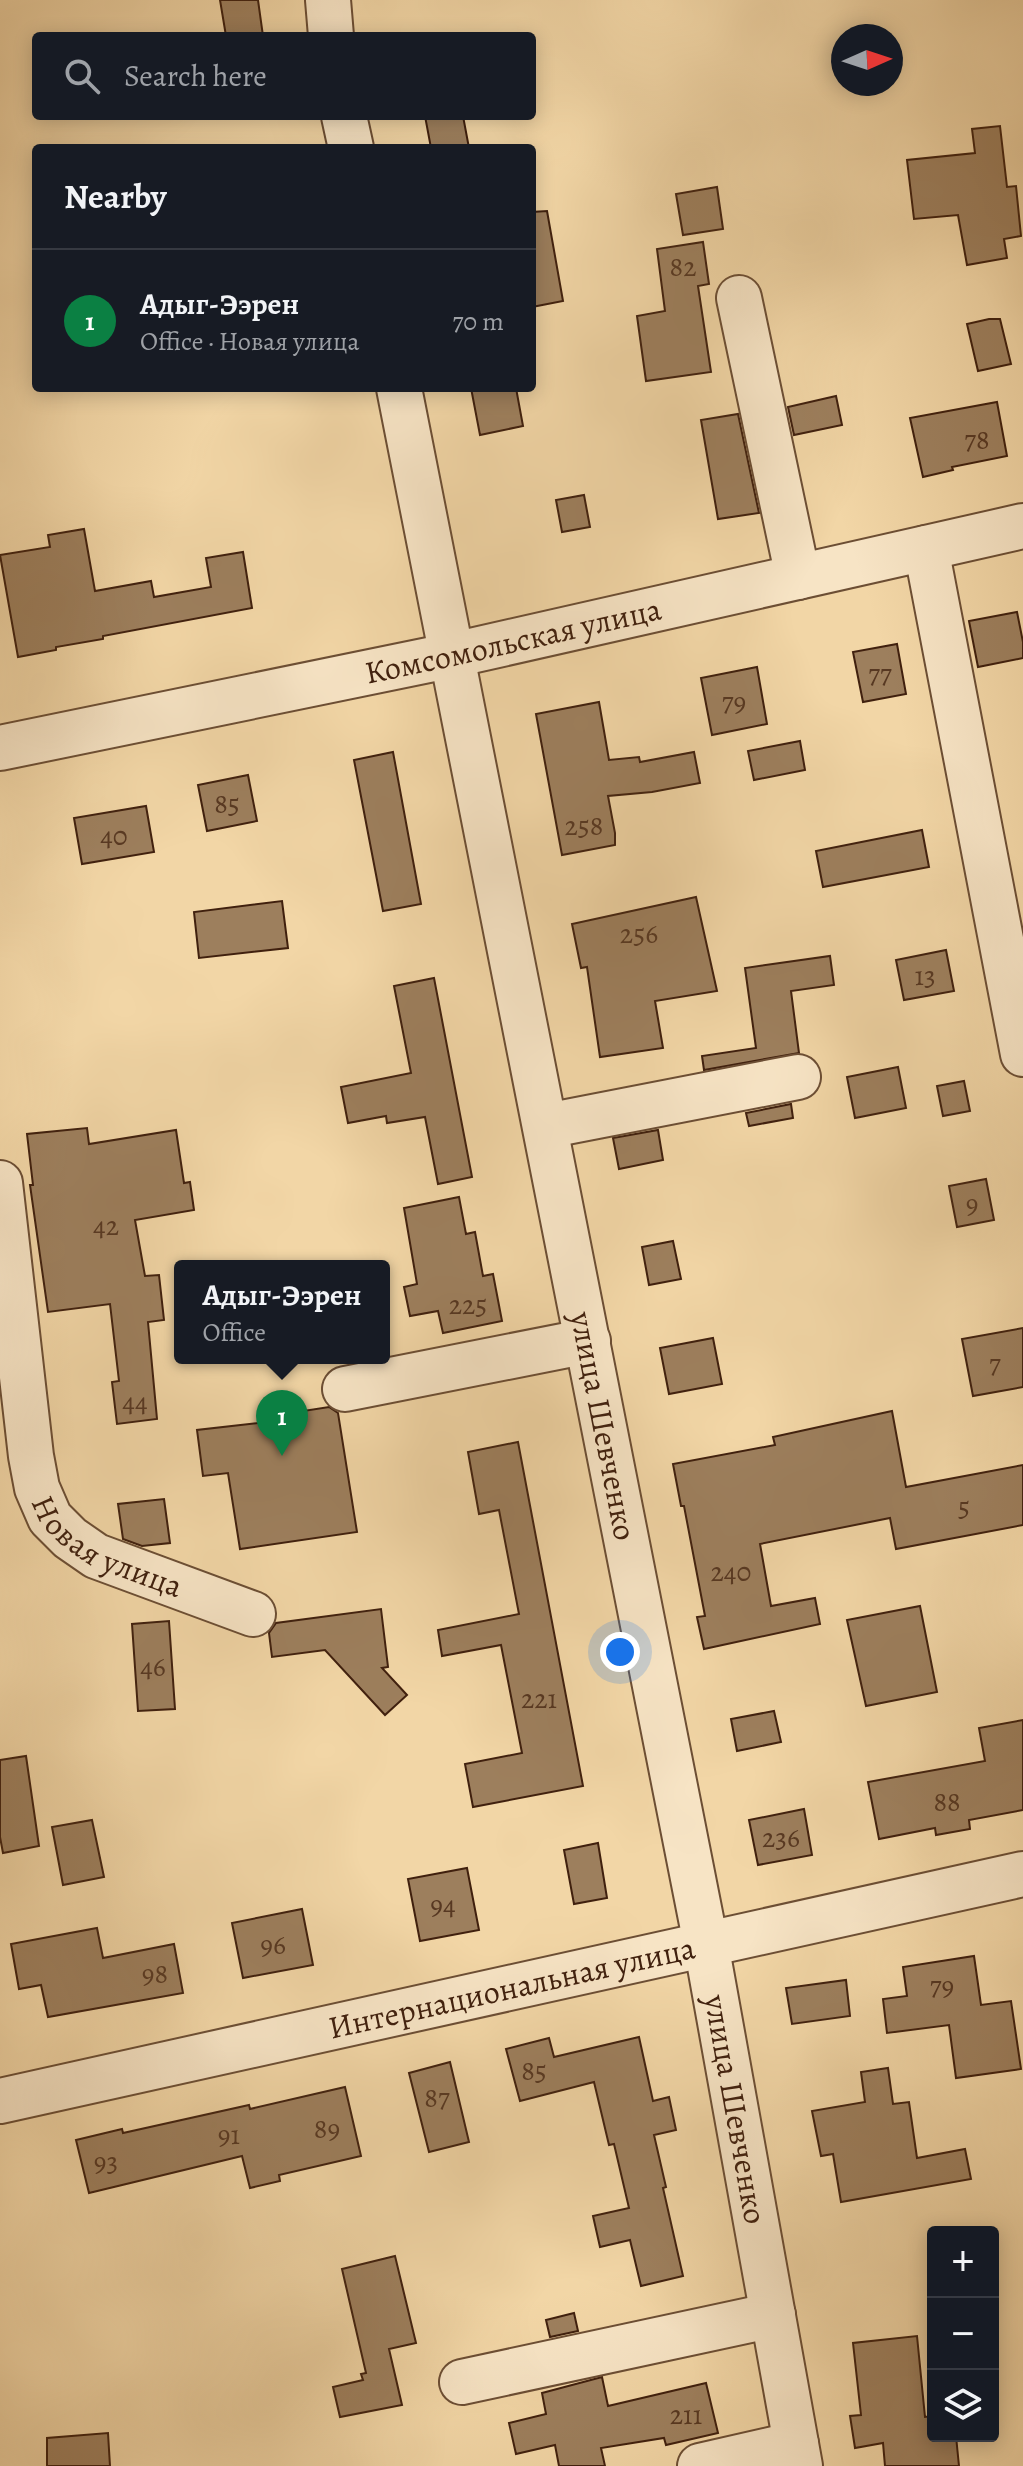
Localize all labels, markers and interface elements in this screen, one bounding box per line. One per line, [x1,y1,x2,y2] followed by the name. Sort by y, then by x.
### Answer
[831,24,903,96] north arrow
[32,32,536,120] search box
[60,54,104,98] icon: search
[124,56,267,96] text: Search here
[64,173,167,220] text: Nearby
[670,248,696,286] house number: 82
[140,284,299,324] text: Адыг-Ээрен
[85,304,95,339] text: 1
[452,304,504,339] text: 70 m
[140,324,359,359] text: Office · Новая улица
[964,421,990,459] house number: 78
[361,587,666,695] street label: Комсомольская улица
[868,655,892,693] house number: 77
[722,683,746,721] house number: 79
[214,785,240,823] house number: 85
[565,807,603,845] house number: 258
[100,817,128,855] house number: 40
[620,915,658,953] house number: 256
[914,957,936,995] house number: 13
[966,1185,978,1223] house number: 9
[93,1207,119,1245] house number: 42
[174,1260,390,1364] popup
[202,1275,362,1315] text: Адыг-Ээрен
[449,1286,487,1324] house number: 225
[560,1307,648,1544] street label: улица Шевченко
[202,1315,266,1350] text: Office
[989,1345,1001,1383] house number: 7
[122,1383,148,1421] house number: 44
[256,1390,308,1456] pin: 1
[958,1488,970,1526] house number: 5
[21,1489,189,1608] street label: Новая улица
[711,1553,751,1591] house number: 240
[600,1632,640,1672] your location
[140,1648,166,1686] house number: 46
[521,1680,557,1718] house number: 221
[933,1783,961,1821] house number: 88
[762,1819,800,1857] house number: 236
[430,1886,456,1924] house number: 94
[324,1925,699,2050] street label: Интернациональная улица
[260,1926,286,1964] house number: 96
[142,1955,168,1993] house number: 98
[930,1967,954,2005] house number: 79
[693,1990,778,2227] street label: улица Шевченко
[521,2052,547,2090] house number: 85
[424,2079,450,2117] house number: 87
[314,2110,340,2148] house number: 89
[218,2116,240,2154] house number: 91
[94,2143,118,2181] house number: 93
[927,2226,999,2442] map controls
[927,2226,999,2298] button: +
[927,2298,999,2370] button: −
[927,2370,999,2442] button: layers
[670,2396,702,2434] house number: 211

